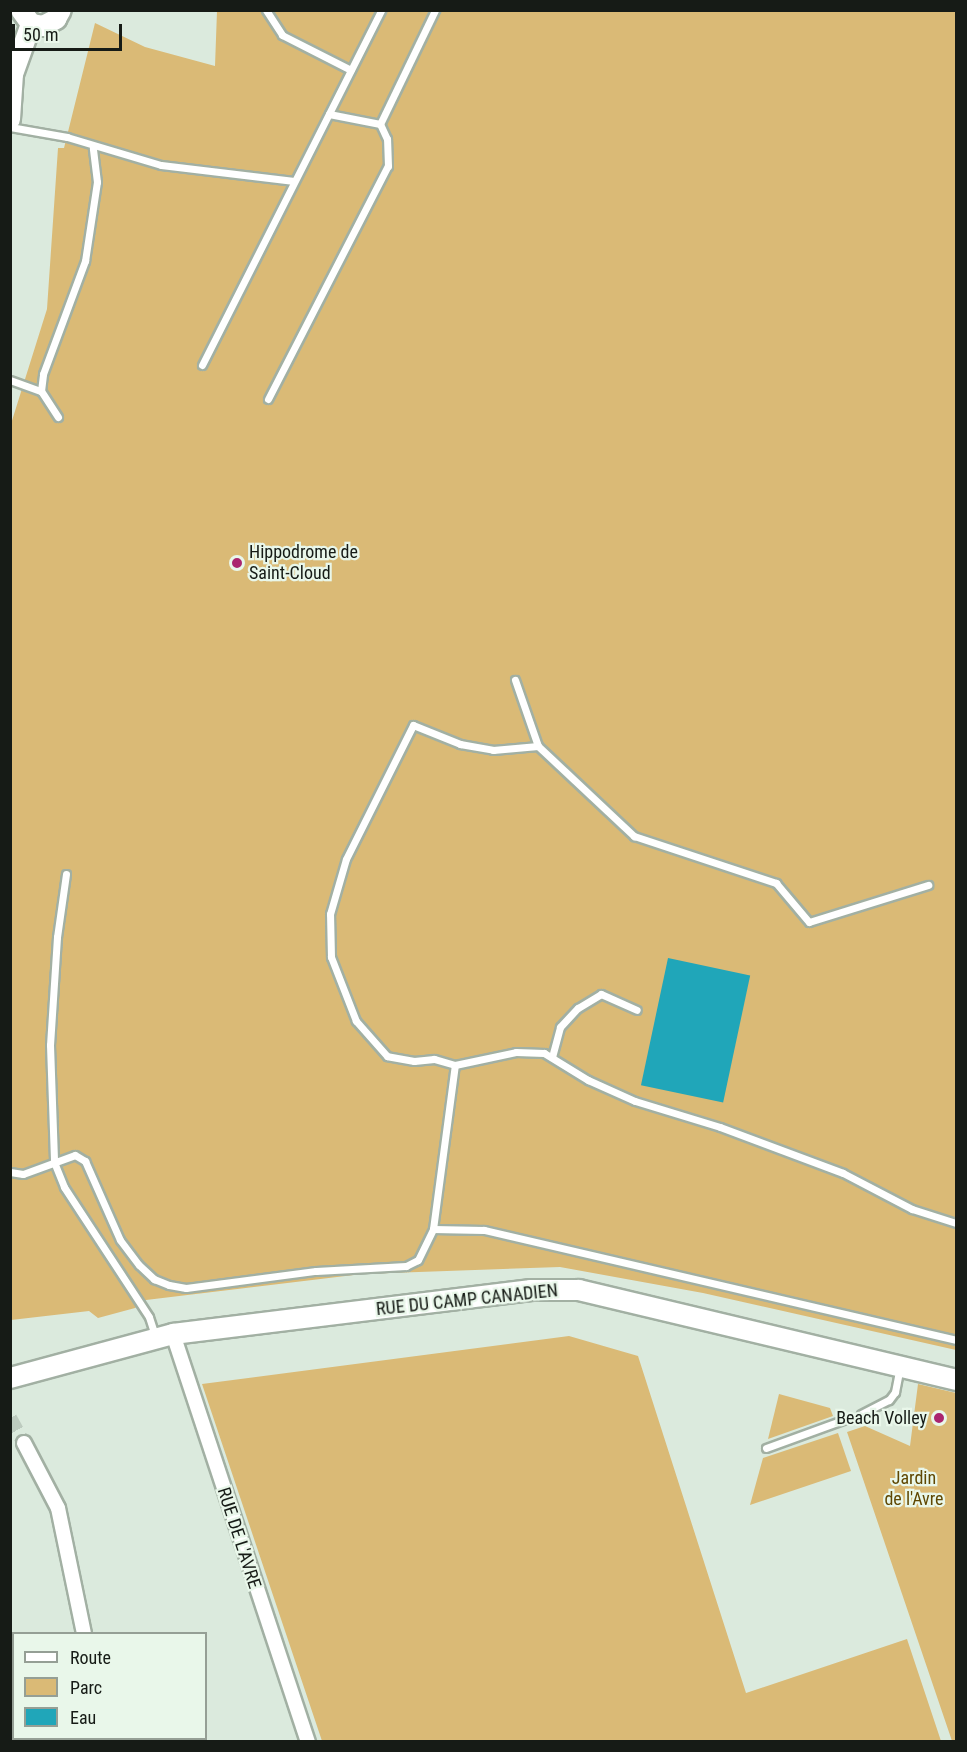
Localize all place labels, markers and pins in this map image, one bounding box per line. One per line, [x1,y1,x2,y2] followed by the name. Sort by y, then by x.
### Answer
[249,542,358,584] place label: Hippodrome de Saint-Cloud
[230,556,244,570] marker: Hippodrome de Saint-Cloud
[836,1407,927,1429] place label: Beach Volley
[932,1411,946,1425] marker: Beach Volley

